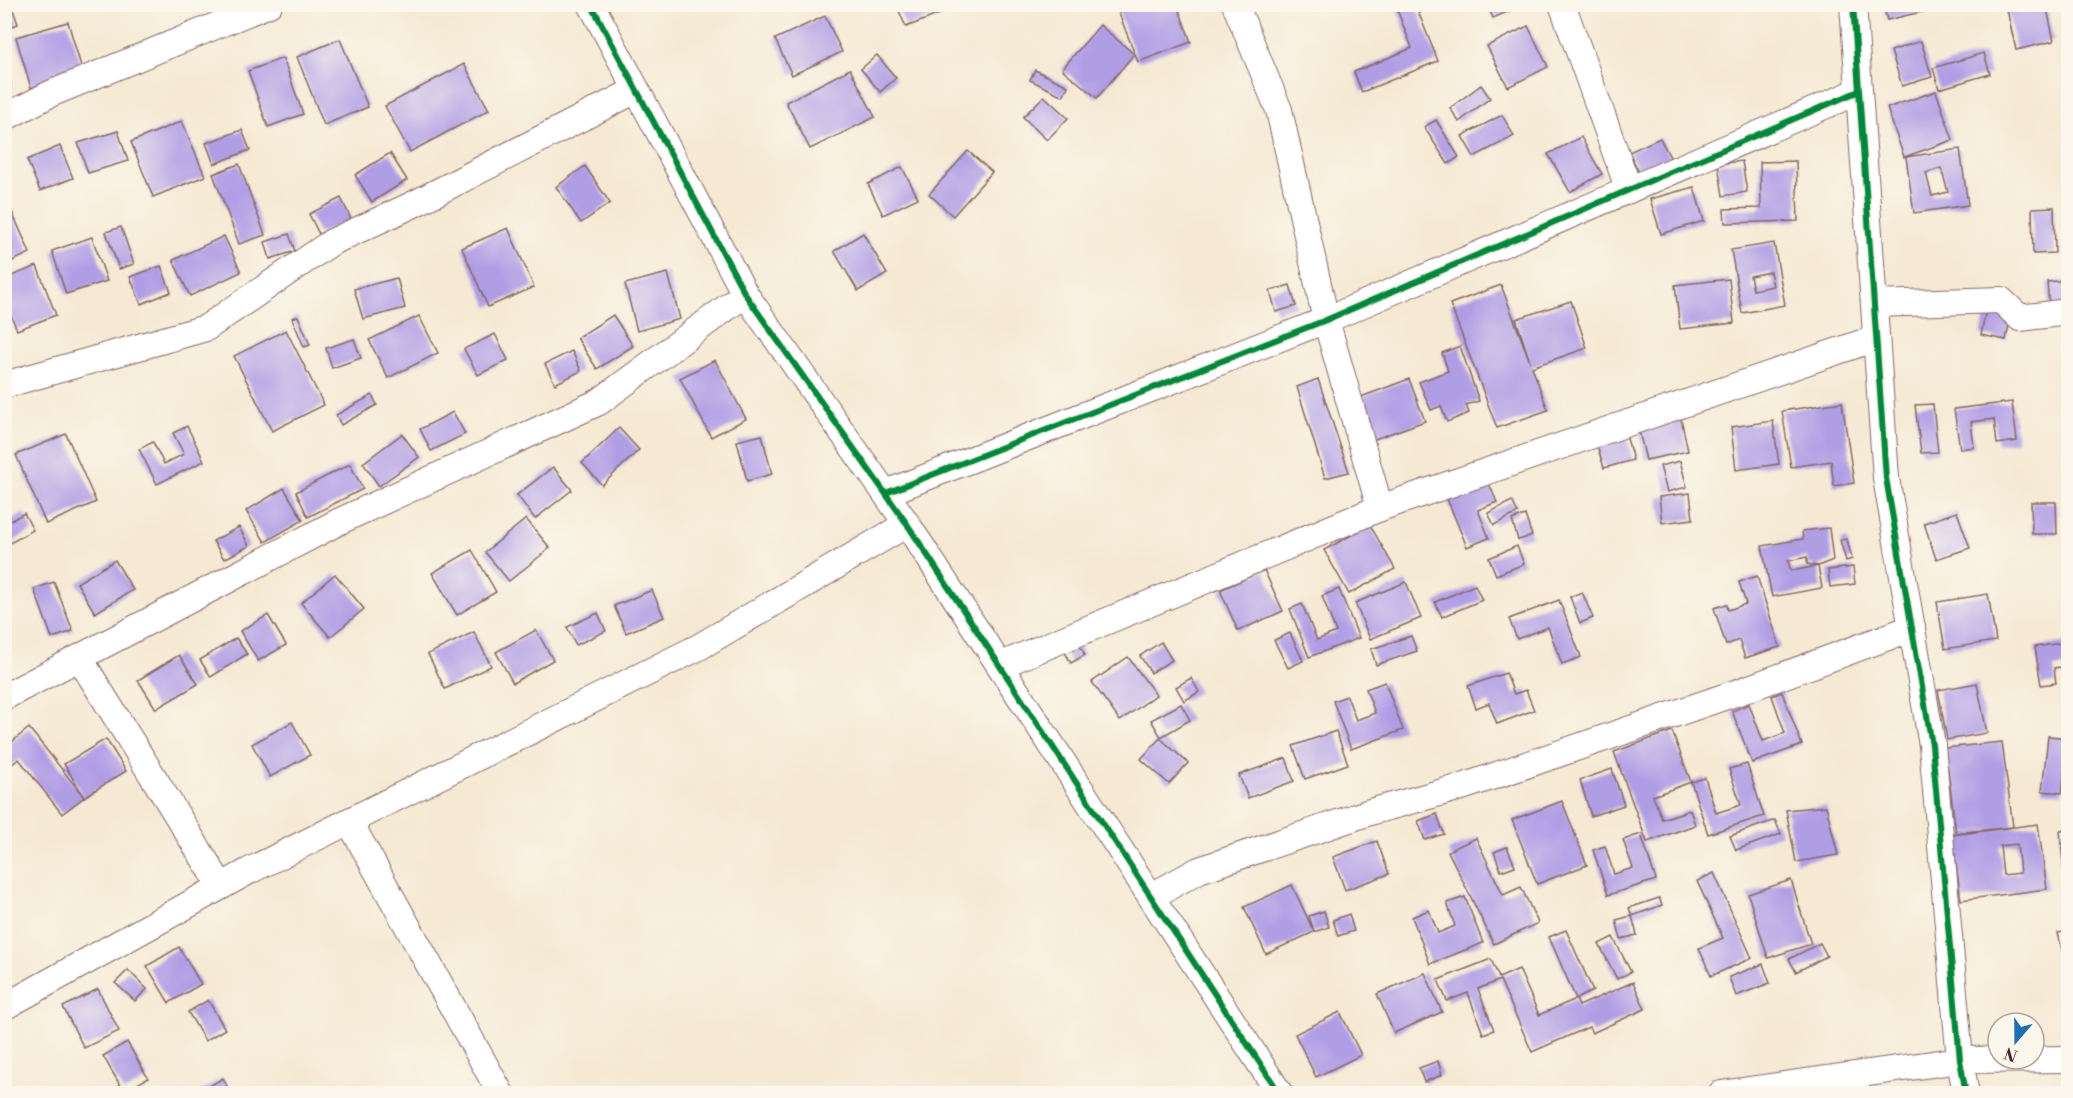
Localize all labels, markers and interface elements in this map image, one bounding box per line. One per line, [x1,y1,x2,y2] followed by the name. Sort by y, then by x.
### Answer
[1986,1011,2046,1071] north arrow
[2002,1042,2021,1066] text: N

